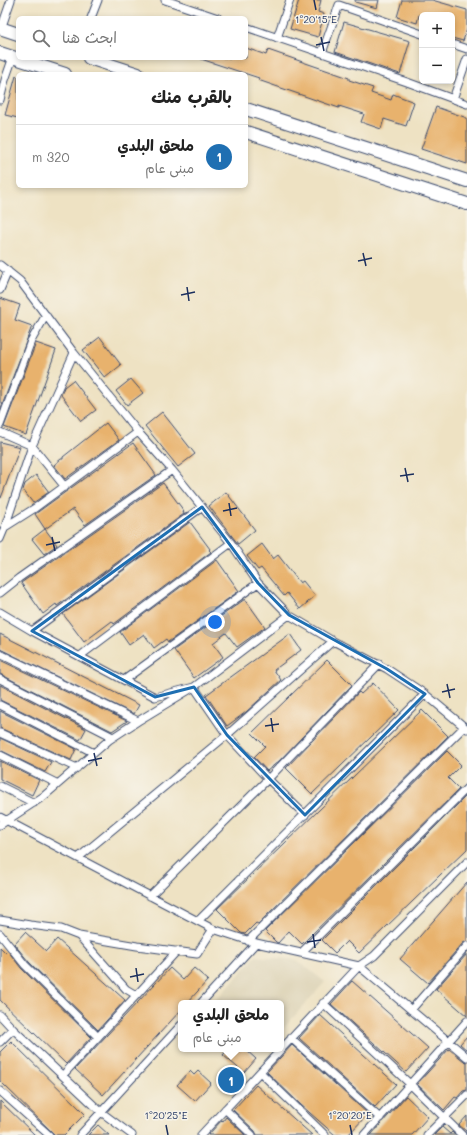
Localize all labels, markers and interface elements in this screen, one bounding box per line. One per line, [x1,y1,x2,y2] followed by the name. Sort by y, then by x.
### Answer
[295,12,337,26] text: 1°20'15"E
[419,12,455,84] map controls
[419,12,455,48] button: +
[16,16,248,60] search box
[30,27,52,49] icon: search
[62,27,117,47] text: ابحث هنا
[419,48,455,84] button: −
[151,85,232,107] text: بالقرب منك
[118,135,194,155] text: ملحق البلدي
[32,148,69,165] text: 320 m
[216,148,222,165] text: 1
[145,159,194,176] text: مبنى عام
[205,612,225,632] your location
[178,1000,284,1052] popup
[193,1004,269,1024] text: ملحق البلدي
[193,1028,241,1045] text: مبنى عام
[218,1065,244,1095] pin: 1
[145,1108,188,1122] text: 1°20'25"E
[328,1108,372,1122] text: 1°20'20"E

